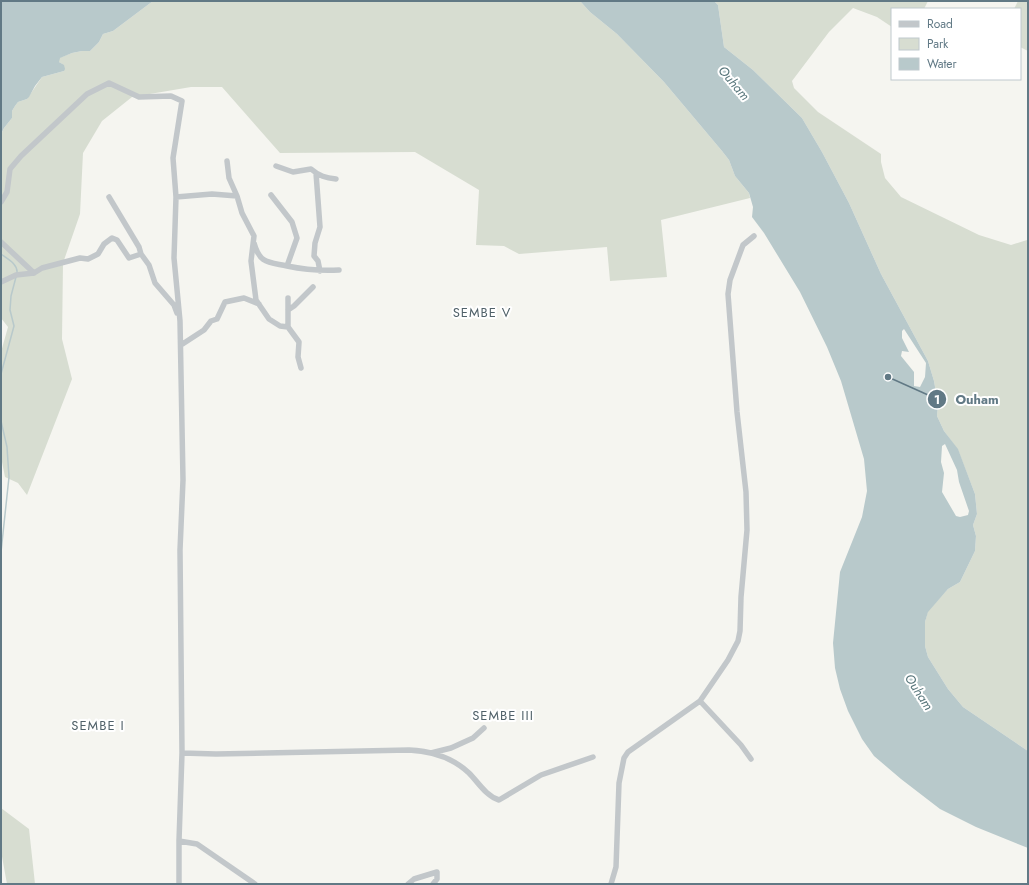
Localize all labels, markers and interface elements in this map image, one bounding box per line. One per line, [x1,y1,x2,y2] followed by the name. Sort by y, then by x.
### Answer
[891,8,1021,80] legend
[927,15,953,33] text: Road
[927,35,949,53] text: Park
[927,55,958,73] text: Water
[714,61,754,105] water label: Ouham
[453,303,511,322] district label: SEMBE V
[927,387,1007,412] callout: Ouham
[955,390,999,409] text: Ouham
[934,391,940,409] text: 1
[900,670,938,714] water label: Ouham
[472,706,534,725] district label: SEMBE III
[71,716,125,735] district label: SEMBE I

